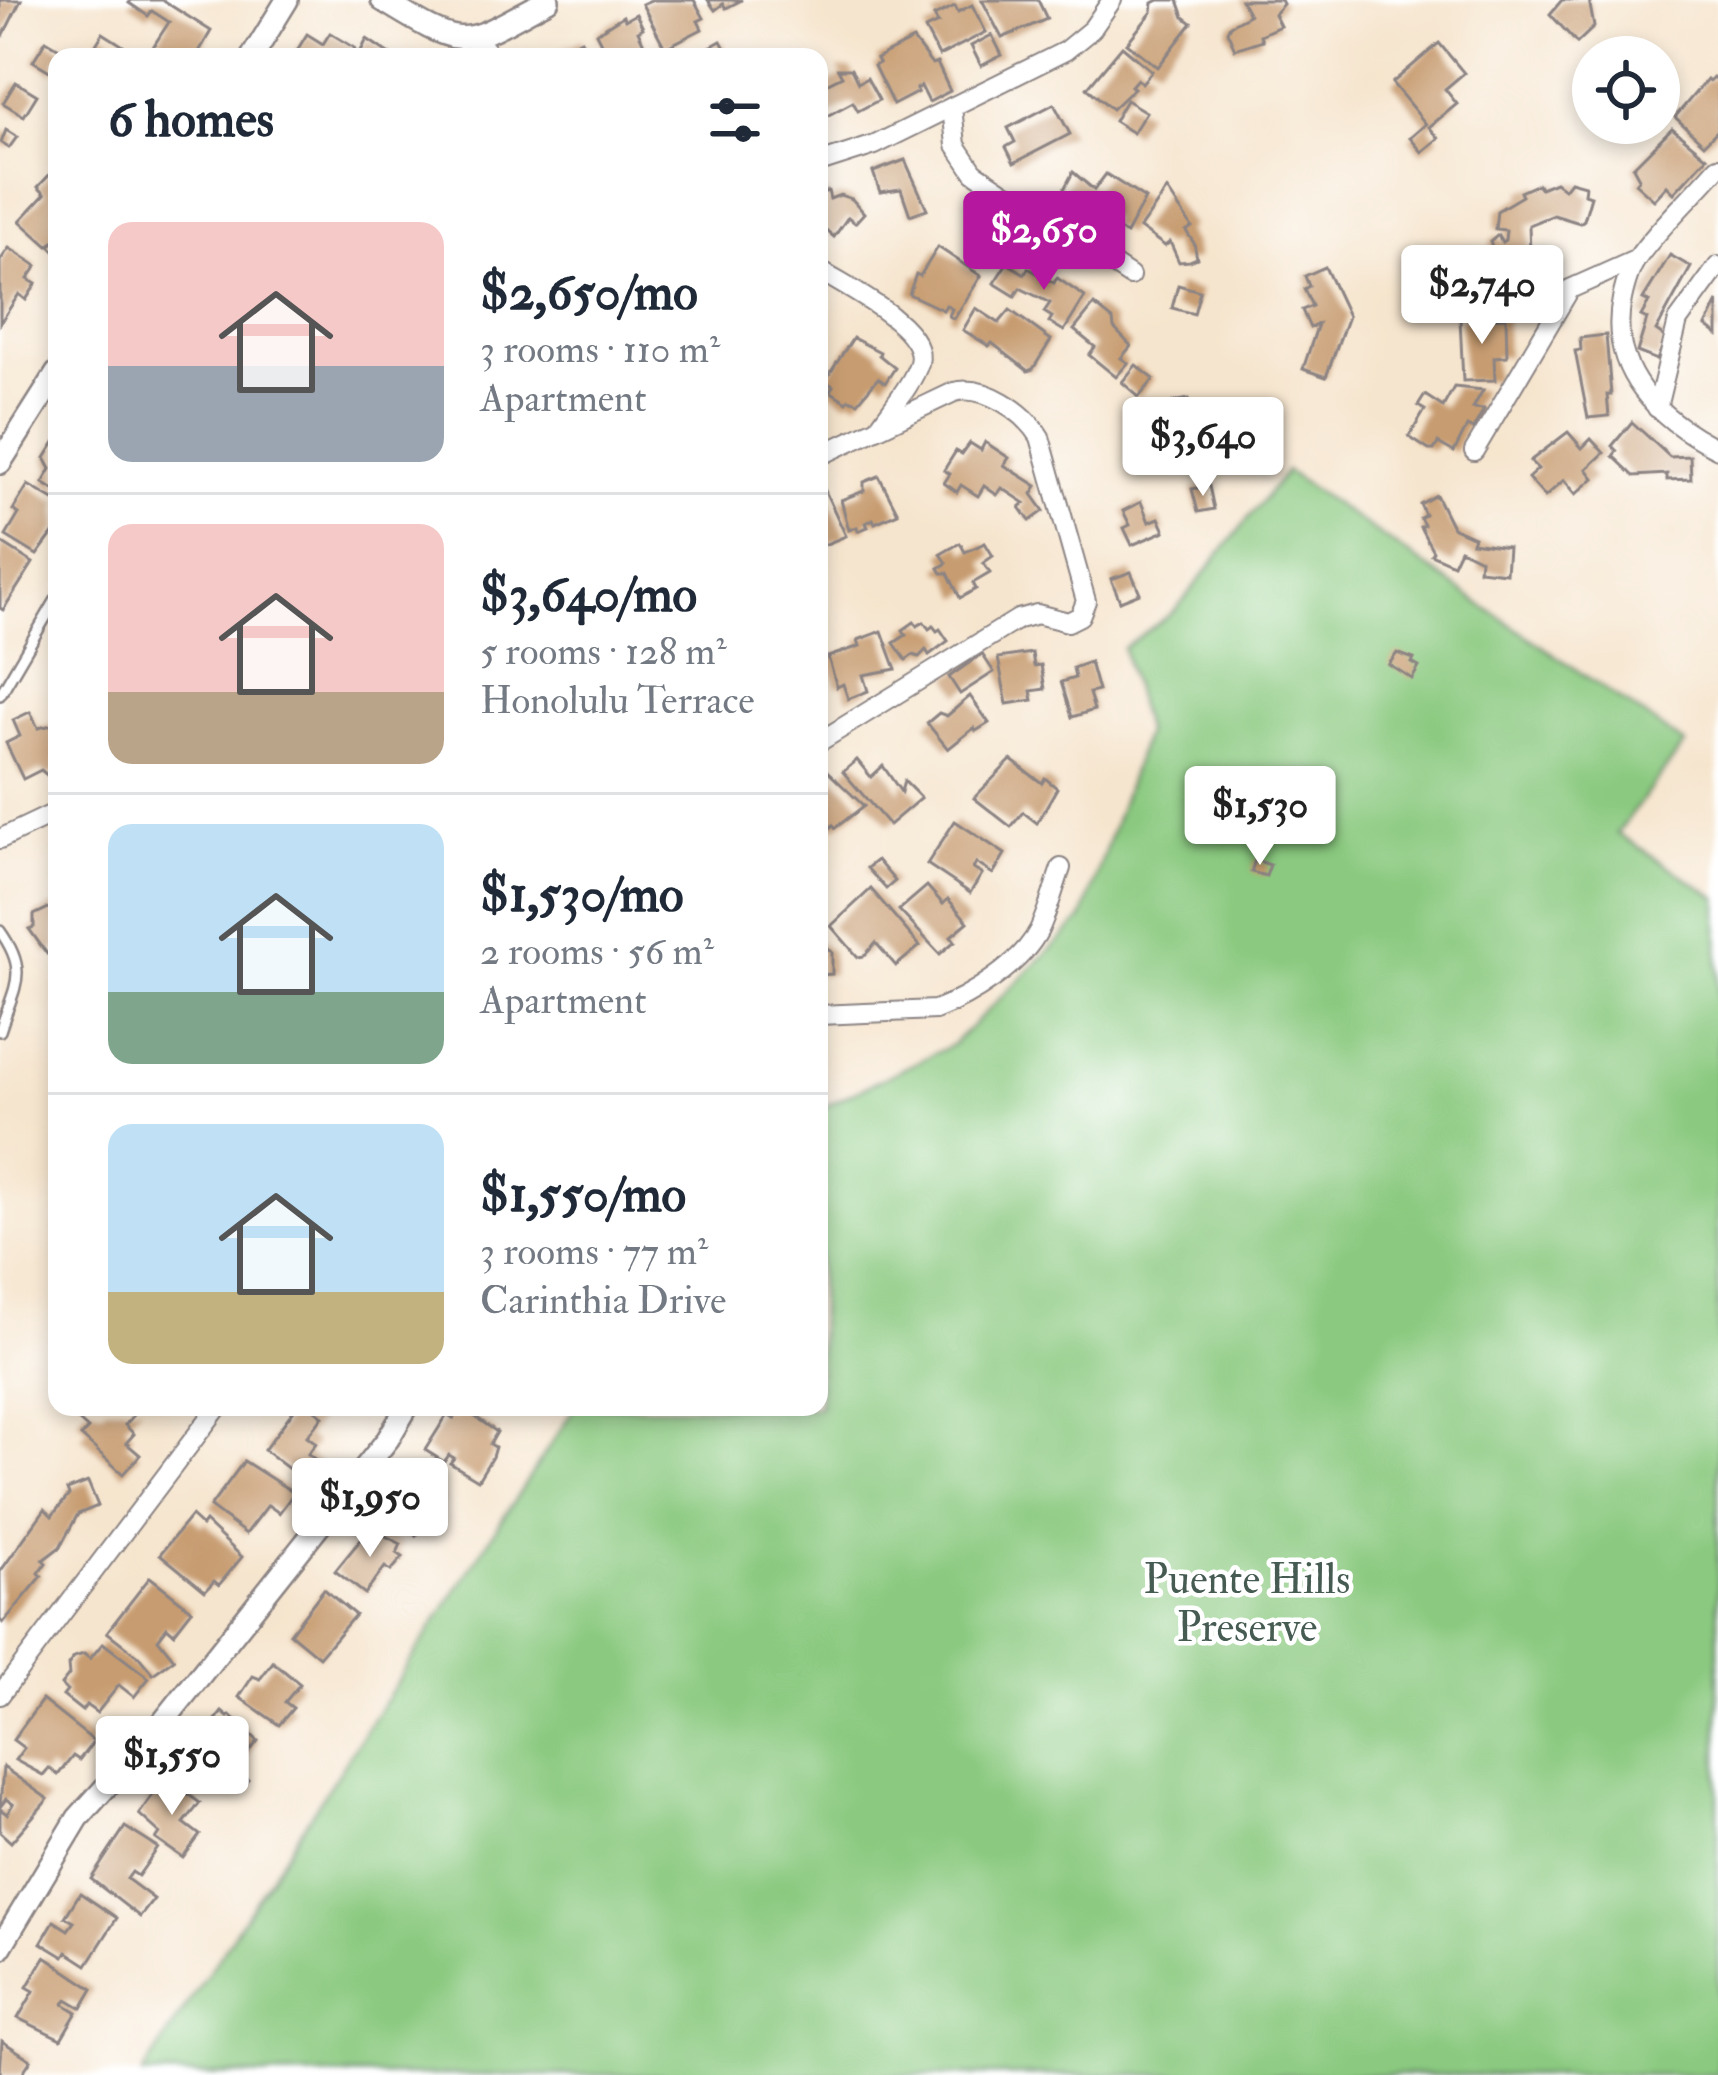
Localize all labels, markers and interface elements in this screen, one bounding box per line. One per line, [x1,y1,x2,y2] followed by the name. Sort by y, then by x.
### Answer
[1572,36,1680,144] map controls
[1572,36,1680,144] button: locate
[702,87,768,153] icon: filters
[108,88,274,152] text: 6 homes
[946,191,1142,293] pin: $2,650
[990,205,1098,254] text: $2,650
[1384,245,1580,347] pin: $2,740
[1428,259,1536,308] text: $2,740
[480,261,698,325] text: $2,650/mo
[204,270,348,414] icon: home
[480,325,720,374] text: 3 rooms · 110 m²
[480,374,647,423] text: Apartment
[1105,397,1301,499] pin: $3,640
[1150,411,1256,460] text: $3,640
[480,563,697,627] text: $3,640/mo
[204,572,348,716] icon: home
[480,627,726,676] text: 5 rooms · 128 m²
[480,676,755,725] text: Honolulu Terrace
[1162,766,1358,868] pin: $1,530
[1212,780,1308,829] text: $1,530
[480,863,684,927] text: $1,530/mo
[204,872,348,1016] icon: home
[480,927,714,976] text: 2 rooms · 56 m²
[480,976,647,1025] text: Apartment
[480,1163,686,1227] text: $1,550/mo
[204,1172,348,1316] icon: home
[480,1227,708,1276] text: 3 rooms · 77 m²
[480,1276,726,1325] text: Carinthia Drive
[272,1458,468,1560] pin: $1,950
[319,1472,421,1521] text: $1,950
[1144,1554,1350,1654] park label: Puente Hills Preserve
[74,1716,270,1818] pin: $1,550
[123,1730,221,1779] text: $1,550

